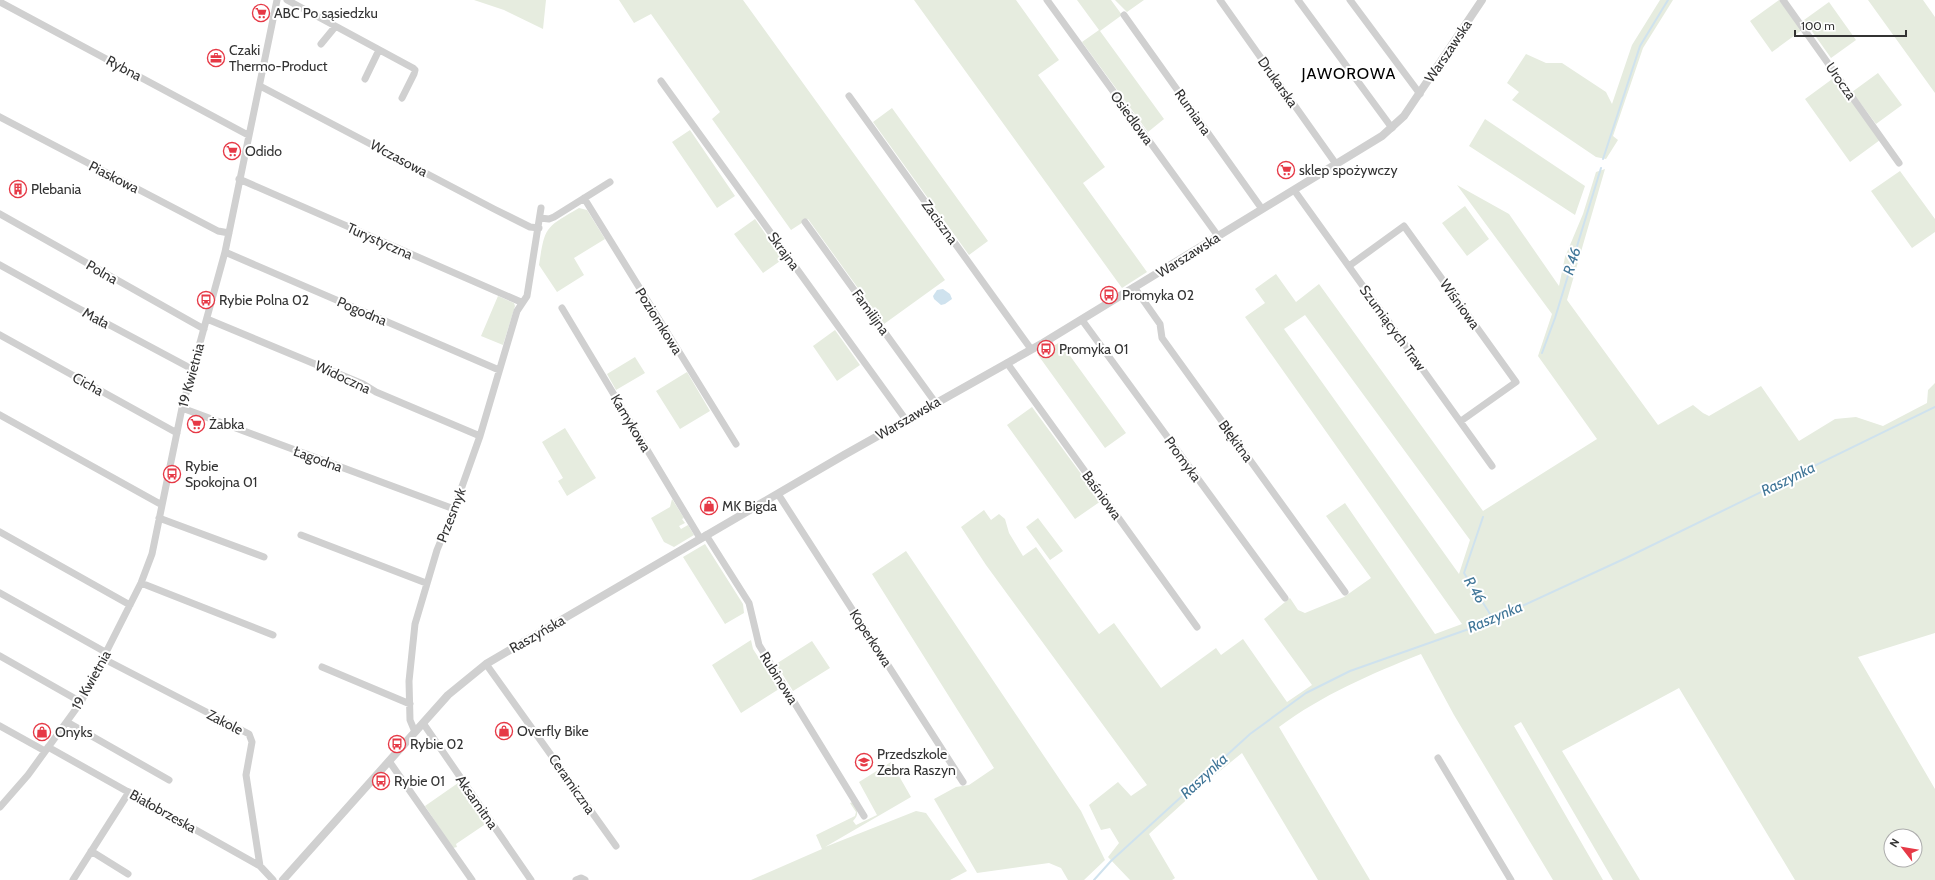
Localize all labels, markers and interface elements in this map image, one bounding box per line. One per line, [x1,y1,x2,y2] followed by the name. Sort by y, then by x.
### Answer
[251,3,271,23] supermarket icon: ABC Po sąsiedzku
[274,4,378,22] place label: ABC Po sąsiedzku
[1795,12,1906,38] scale bar
[1421,16,1476,86] street label: Warszawska
[1801,18,1835,33] text: 100 m
[229,41,328,75] place label: Czaki Thermo-Product
[206,48,226,68] office icon: Czaki Thermo-Product
[103,51,145,85] street label: Rybna
[1254,53,1302,111] street label: Drukarska
[1822,59,1860,103] street label: Urocza
[1301,64,1396,83] district label: JAWOROWA
[1171,85,1215,139] street label: Rumiana
[1106,88,1158,149] street label: Osiedlowa
[367,135,431,181] street label: Wczasowa
[222,141,242,161] supermarket icon: Odido
[245,142,282,160] place label: Odido
[86,157,142,197] street label: Piaskowa
[1276,160,1296,180] supermarket icon: sklep spożywczy
[1299,161,1397,179] place label: sklep spożywczy
[8,179,28,199] building icon: Plebania
[31,180,82,198] place label: Plebania
[918,196,962,248] street label: Zaciszna
[344,219,416,264] street label: Turystyczna
[764,228,804,274] street label: Skrajna
[1153,228,1223,282] street label: Warszawska
[1559,245,1585,277] water label: R 46
[83,256,121,288] street label: Polna
[1436,276,1484,333] street label: Wiśniowa
[1356,282,1430,374] street label: Szumiących Traw
[631,284,687,358] street label: Poziomkowa
[1099,285,1119,305] bus stop icon: Promyka 02
[848,286,894,339] street label: Familijna
[1122,286,1194,304] place label: Promyka 02
[196,290,216,310] bus stop icon: Rybie Polna 02
[219,291,309,309] place label: Rybie Polna 02
[334,292,390,330] street label: Pogodna
[79,303,113,333] street label: Mała
[1036,339,1056,359] bus stop icon: Promyka 01
[1059,340,1128,358] place label: Promyka 01
[174,341,208,409] street label: 19 Kwietnia
[312,356,374,398] street label: Widoczna
[69,368,107,400] street label: Cicha
[607,391,655,455] street label: Kamykowa
[872,392,944,444] street label: Warszawska
[186,414,206,434] supermarket icon: Żabka
[209,415,244,433] place label: Żabka
[1215,417,1257,466] street label: Błękitna
[1160,433,1206,486] street label: Promyka
[291,442,345,476] street label: Łagodna
[185,457,257,491] place label: Rybie Spokojna 01
[1758,458,1818,500] water label: Raszynka
[162,464,182,484] bus stop icon: Rybie Spokojna 01
[1078,467,1126,523] street label: Baśniowa
[432,484,470,545] street label: Przesmyk
[699,496,719,516] shop icon: MK Bigda
[722,497,777,515] place label: MK Bigda
[1460,573,1490,607] water label: R 46
[1465,597,1525,637] water label: Raszynka
[846,606,896,670] street label: Koperkowa
[506,611,568,657] street label: Raszyńska
[67,647,115,713] street label: 19 Kwietnia
[756,648,802,708] street label: Rubinowa
[204,705,246,739] street label: Zakole
[494,721,514,741] shop icon: Overfly Bike
[32,722,52,742] shop icon: Onyks
[517,722,589,740] place label: Overfly Bike
[55,723,93,741] place label: Onyks
[387,734,407,754] bus stop icon: Rybie 02
[410,735,464,753] place label: Rybie 02
[877,745,956,779] place label: Przedszkole Zebra Raszyn
[545,750,599,818] street label: Ceramiczna
[1177,750,1231,802] water label: Raszynka
[854,752,874,772] school or university icon: Przedszkole Zebra Raszyn
[371,771,391,791] bus stop icon: Rybie 01
[452,771,502,833] street label: Aksamitna
[394,772,445,790] place label: Rybie 01
[126,785,200,837] street label: Białobrzeska
[1883,828,1923,868] north arrow
[1886,836,1902,850] text: N

